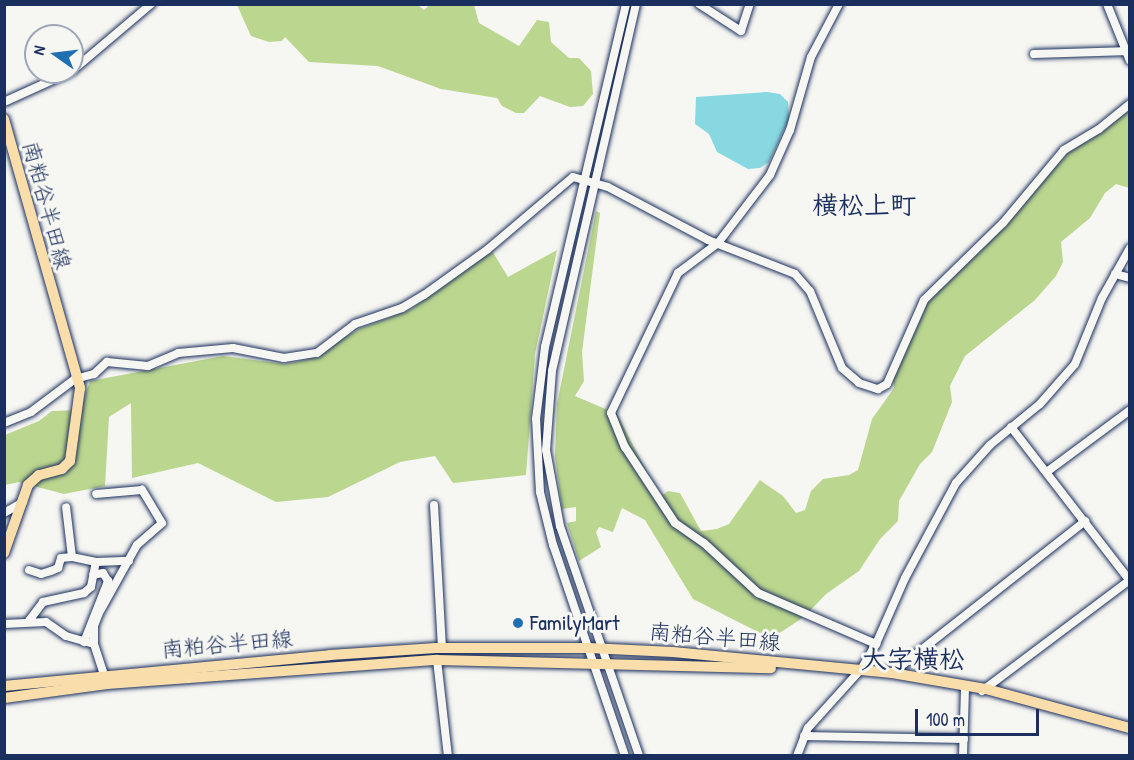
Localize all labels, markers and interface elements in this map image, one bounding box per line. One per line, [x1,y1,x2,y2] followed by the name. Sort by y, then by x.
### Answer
[24,24,84,84] north arrow
[27,43,50,57] text: N
[17,138,77,272] street label: 南粕谷半田線
[812,189,916,221] district label: 横松上町
[530,610,620,636] place label: FamilyMart
[511,616,525,630] marker: FamilyMart
[648,618,782,656] street label: 南粕谷半田線
[160,625,294,663] street label: 南粕谷半田線
[861,643,965,675] district label: 大字横松
[918,697,1042,735] scale bar
[926,707,965,732] text: 100 m

